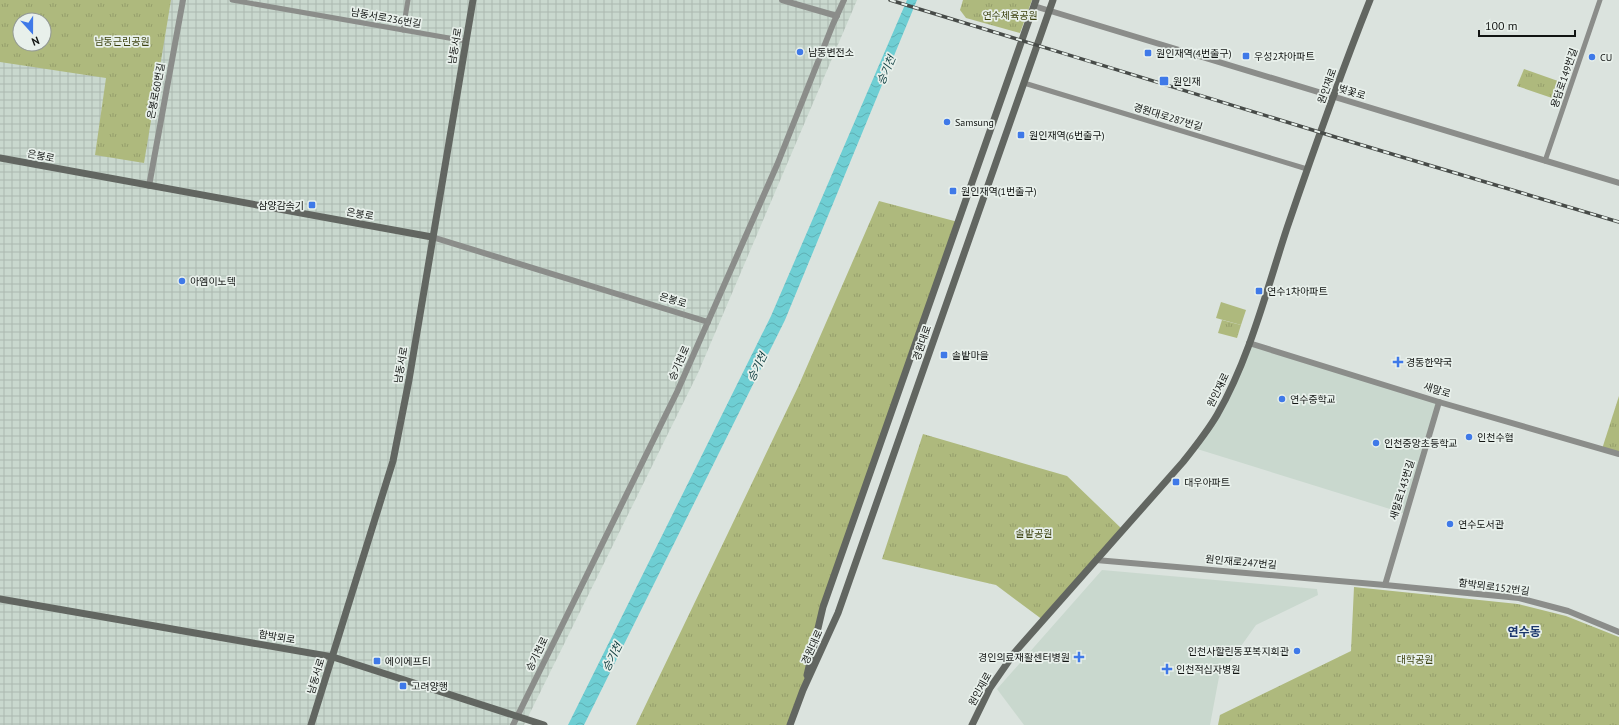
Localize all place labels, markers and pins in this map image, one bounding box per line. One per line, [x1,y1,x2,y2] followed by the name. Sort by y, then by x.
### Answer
[808,46,854,59] place label: 남동변전소
[795,47,805,57] marker: 남동변전소
[1156,47,1232,60] place label: 원인재역(4번출구)
[1143,48,1153,58] marker: 원인재역(4번출구)
[1254,50,1315,63] place label: 우성2차아파트
[1241,51,1251,61] marker: 우성2차아파트
[1600,51,1612,64] place label: CU
[1587,52,1597,62] marker: CU
[1158,75,1170,87] marker: 원인재
[1173,75,1201,88] place label: 원인재
[955,116,994,129] place label: Samsung
[942,117,952,127] marker: Samsung
[1029,129,1105,142] place label: 원인재역(6번출구)
[1016,130,1026,140] marker: 원인재역(6번출구)
[961,185,1037,198] place label: 원인재역(1번출구)
[948,186,958,196] marker: 원인재역(1번출구)
[258,199,304,212] place label: 삼양감속기
[307,200,317,210] marker: 삼양감속기
[190,275,236,288] place label: 아엠이노텍
[177,276,187,286] marker: 아엠이노텍
[1267,285,1328,298] place label: 연수1차아파트
[1254,286,1264,296] marker: 연수1차아파트
[952,349,989,362] place label: 솔밭마을
[939,350,949,360] marker: 솔밭마을
[1406,356,1452,369] place label: 경동한약국
[1393,357,1403,367] marker: 경동한약국
[1290,393,1336,406] place label: 연수중학교
[1277,394,1287,404] marker: 연수중학교
[1477,431,1514,444] place label: 인천수협
[1464,432,1474,442] marker: 인천수협
[1384,437,1458,450] place label: 인천중앙초등학교
[1371,438,1381,448] marker: 인천중앙초등학교
[1184,476,1230,489] place label: 대우아파트
[1171,477,1181,487] marker: 대우아파트
[1458,518,1505,531] place label: 연수도서관
[1445,519,1455,529] marker: 연수도서관
[1188,645,1290,658] place label: 인천사할린동포복지회관
[1292,646,1302,656] marker: 인천사할린동포복지회관
[978,651,1070,664] place label: 경인의료재활센터병원
[1073,651,1085,663] marker: 경인의료재활센터병원
[385,655,431,668] place label: 에이에프티
[372,656,382,666] marker: 에이에프티
[1161,663,1173,675] marker: 인천적십자병원
[1176,663,1240,676] place label: 인천적십자병원
[411,680,448,693] place label: 고려양행
[398,681,408,691] marker: 고려양행

